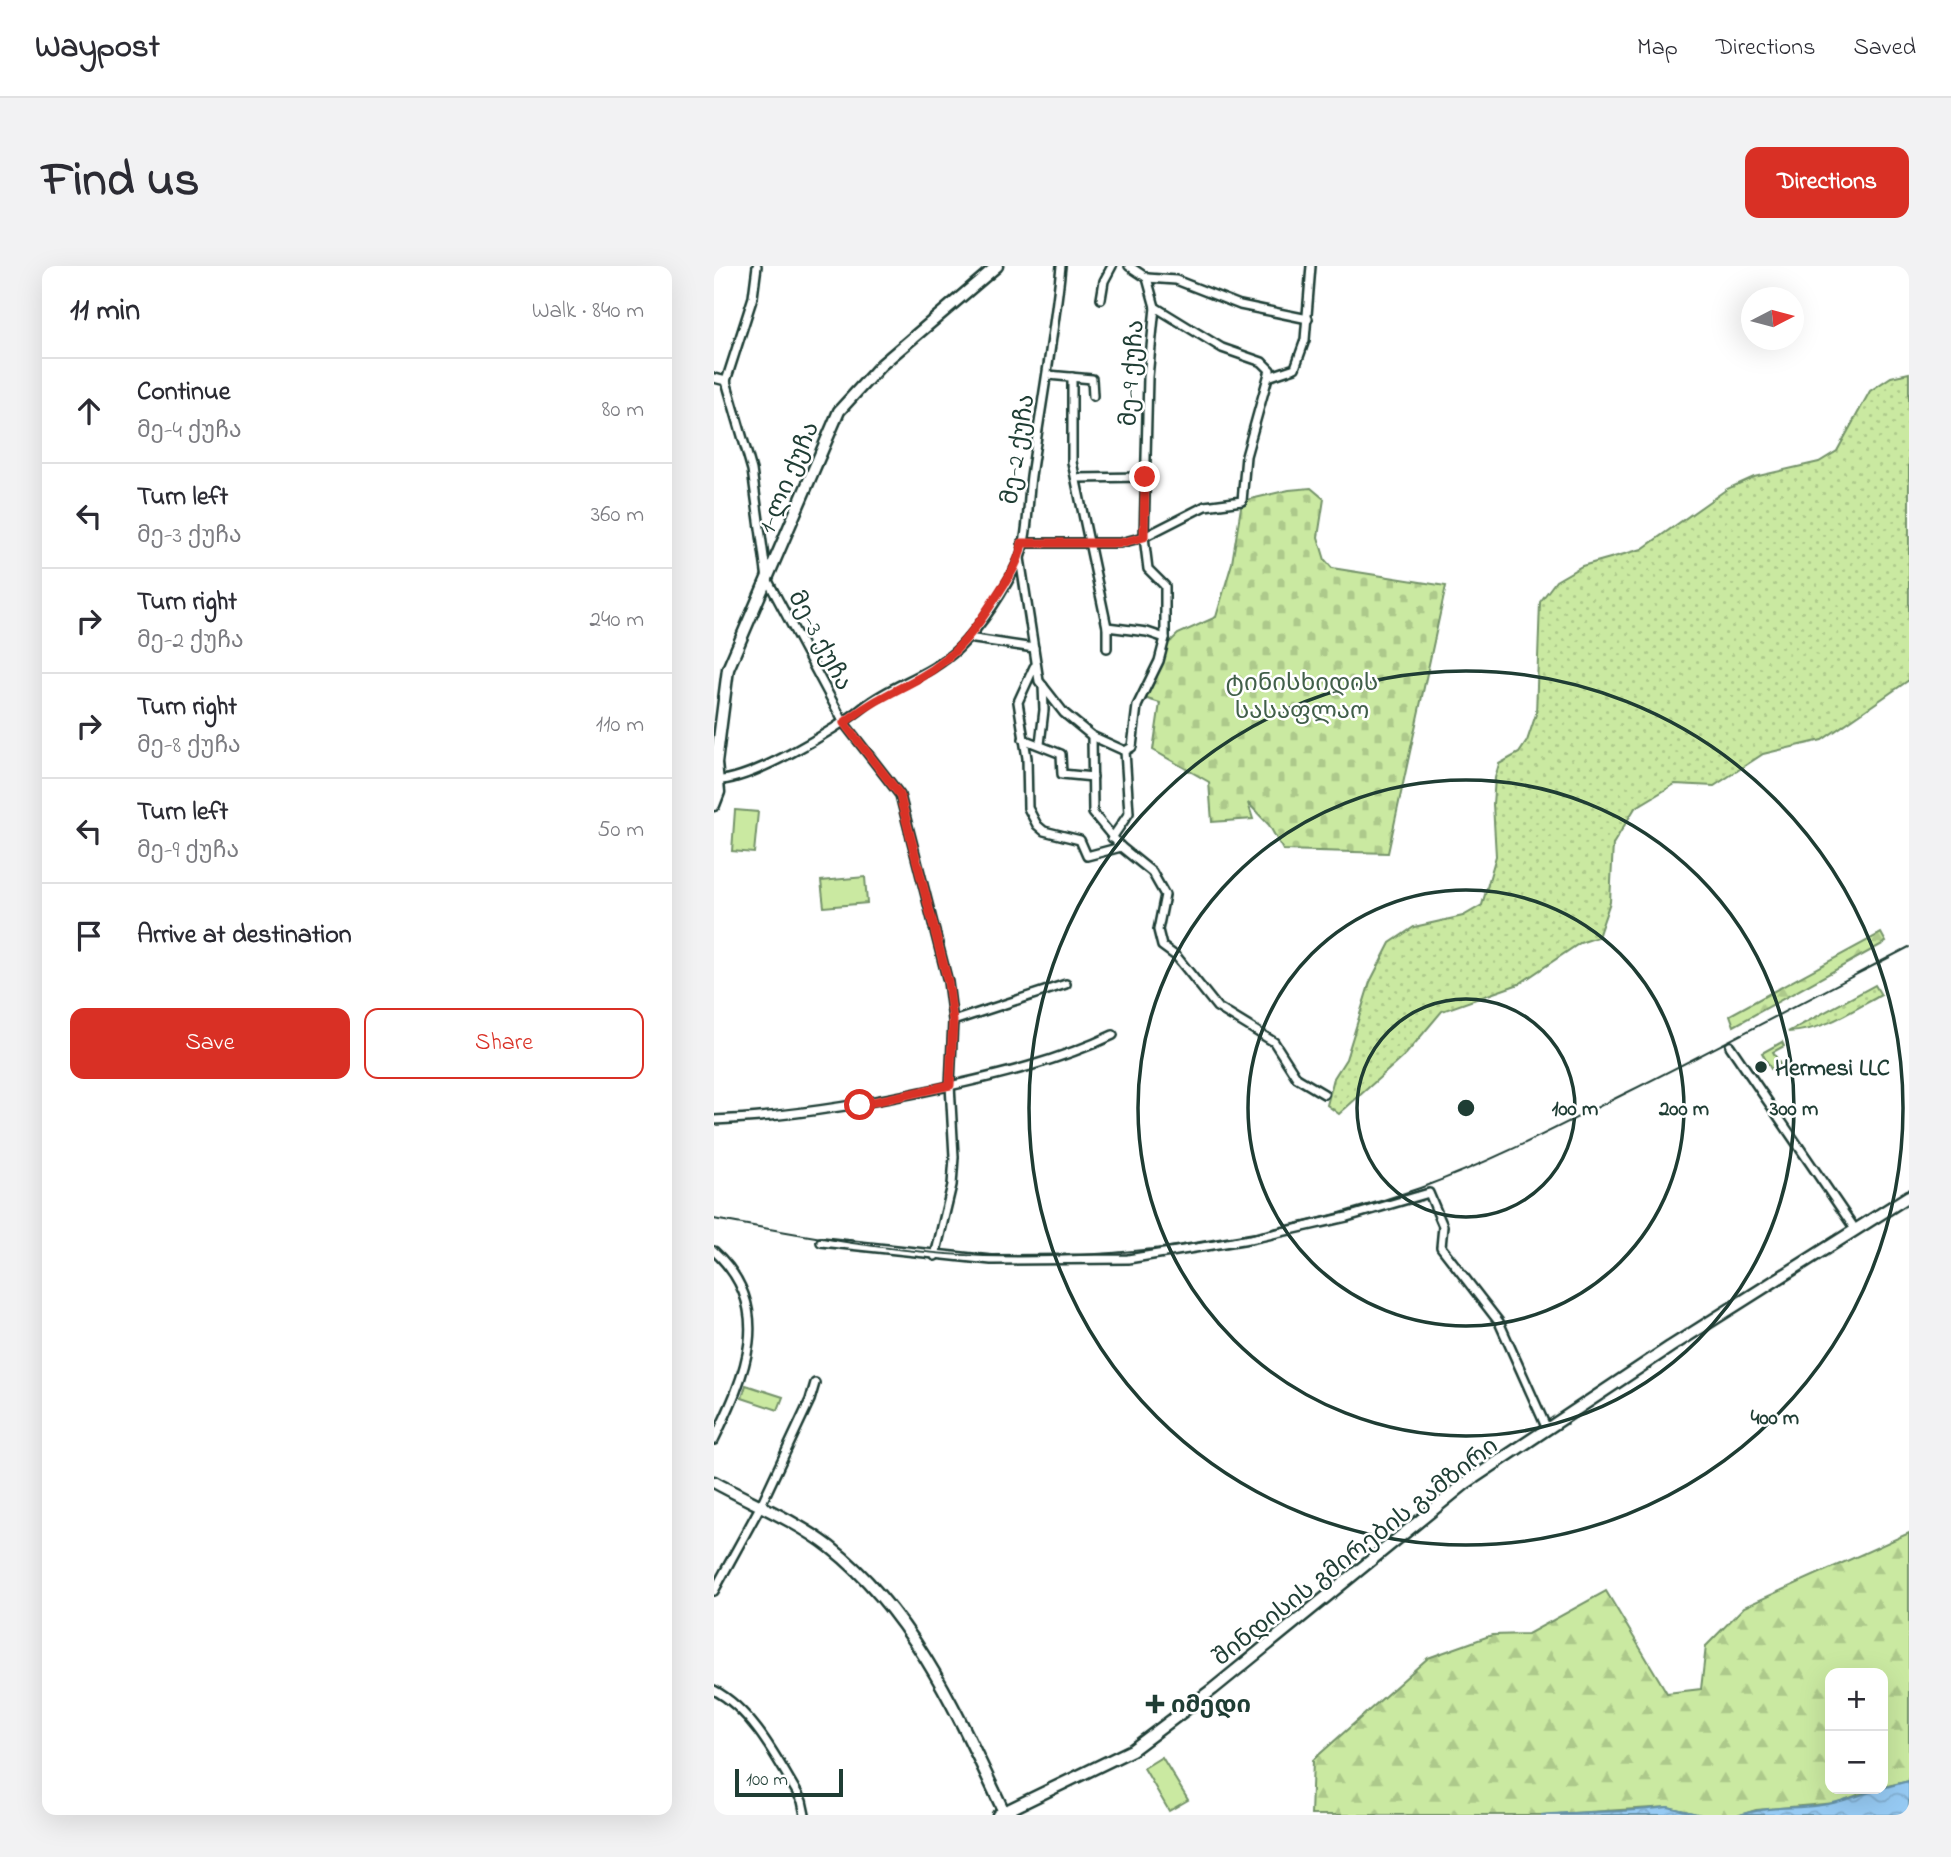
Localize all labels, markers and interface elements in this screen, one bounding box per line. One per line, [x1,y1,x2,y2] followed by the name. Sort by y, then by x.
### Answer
[35,24,160,72] text: Waypost
[1637,31,1678,66] text: Map
[1716,31,1815,66] text: Directions
[1853,31,1916,66] text: Saved
[42,146,199,218] text: Find us
[1745,147,1909,218] button: Directions
[1741,287,1804,350] north arrow
[70,290,140,334] text: 11 min
[532,295,644,328] text: Walk · 840 m
[1112,319,1155,427] street label: მე-9 ქუჩა
[137,374,230,412] text: Continue
[70,392,108,430] icon: ahead
[993,392,1045,507] street label: მე-2 ქუჩა
[602,394,644,427] text: 80 m
[137,415,242,448] text: მე-4 ქუჩა
[751,417,830,539] street label: 1-ლი ქუჩა
[1129,461,1160,492] route end
[137,479,228,517] text: Turn left
[70,497,108,535] icon: left
[591,499,644,532] text: 360 m
[137,520,242,553] text: მე-3 ქუჩა
[137,584,237,622] text: Turn right
[778,585,860,698] street label: მე-3 ქუჩა
[70,602,108,640] icon: right
[590,604,644,637] text: 240 m
[137,625,244,658] text: მე-2 ქუჩა
[1226,667,1378,730] park label: ტინისხიდის სასაფლაო
[137,689,237,727] text: Turn right
[70,707,108,745] icon: right
[596,709,644,742] text: 110 m
[137,730,241,763] text: მე-8 ქუჩა
[137,794,228,832] text: Turn left
[70,812,108,850] icon: left
[597,814,644,847] text: 50 m
[137,835,239,868] text: მე-9 ქუჩა
[70,917,108,955] icon: arrive
[137,917,352,955] text: Arrive at destination
[70,1008,350,1079] button: Save
[364,1008,644,1079] button: Share
[1775,1052,1890,1087] place label: Hermesi LLC
[1753,1059,1769,1075] marker: Hermesi LLC
[844,1089,875,1120] route start
[1552,1095,1598,1125] text: 100 m
[1658,1095,1709,1125] text: 200 m
[1769,1095,1818,1125] text: 300 m
[1454,1096,1478,1120] centre of rings
[1751,1404,1799,1434] text: 400 m
[1206,1430,1507,1676] street label: შინდისის გმირების გამზირი
[1825,1668,1888,1794] map controls
[1825,1668,1888,1731] button: +
[1171,1689,1251,1724] place label: იმედი
[1145,1694,1165,1714] marker: იმედი
[1825,1731,1888,1794] button: −
[735,1766,844,1798] scale bar
[746,1767,788,1794] text: 100 m

